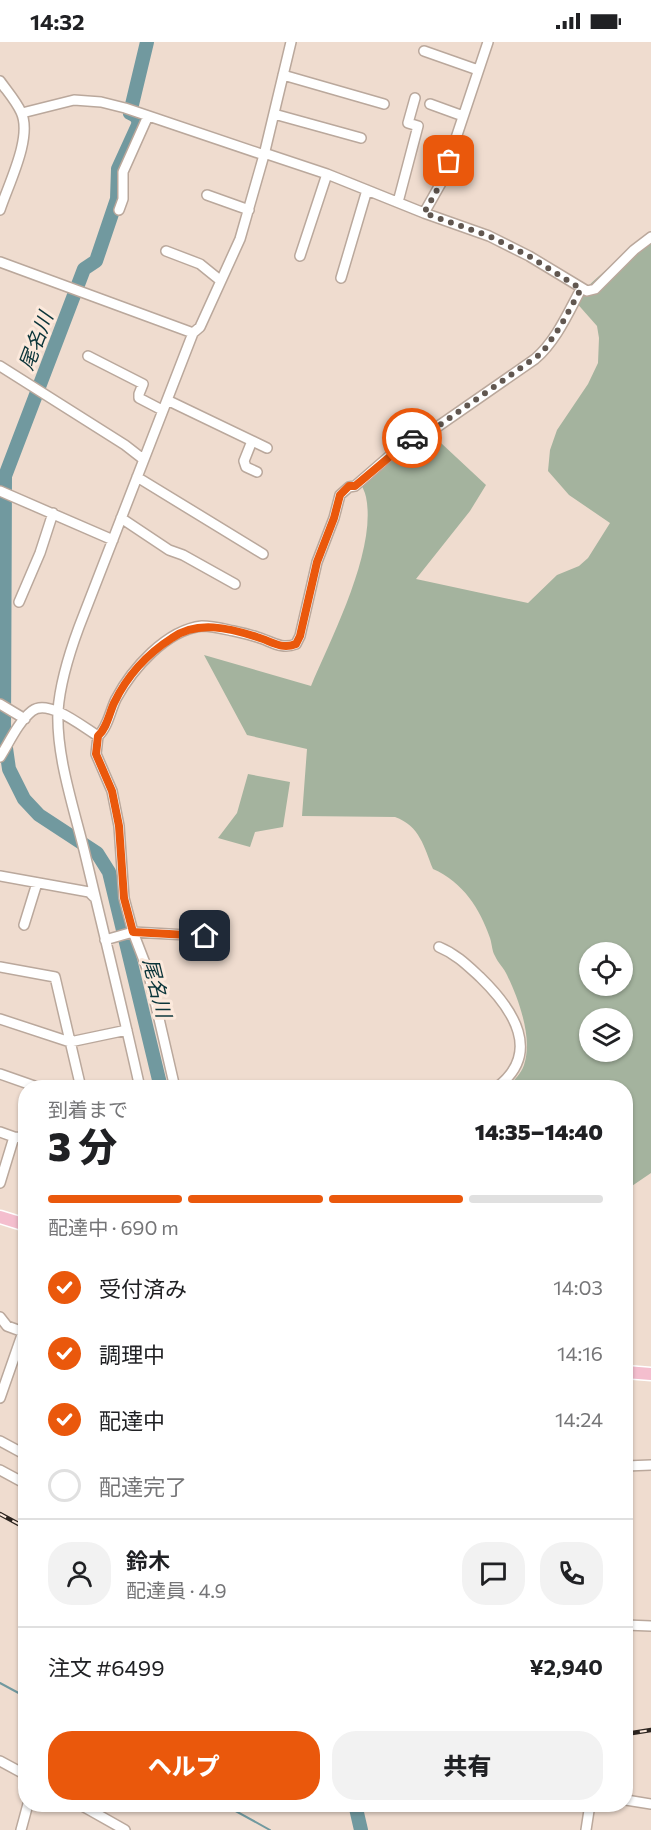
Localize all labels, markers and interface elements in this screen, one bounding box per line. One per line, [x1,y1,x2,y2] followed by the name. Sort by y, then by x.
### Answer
[30,8,84,35] text: 14:32
[423,135,474,186] pin
[432,144,465,177] icon: bag
[13,306,58,373] water label: 尾名川
[382,408,442,468] courier
[396,422,429,455] icon: car
[179,910,230,961] pin
[188,919,221,952] icon: home
[579,942,633,1062] map controls
[579,942,633,996] button: locate
[139,956,177,1022] water label: 尾名川
[579,1008,633,1062] button: layers
[48,1097,128,1121] text: 到着まで
[475,1118,603,1145] text: 14:35–14:40
[48,1121,117,1169] text: 3 分
[48,1215,179,1239] text: 配達中 · 690 m
[48,1271,81,1304] icon: check
[99,1275,187,1302] text: 受付済み
[553,1275,603,1299] text: 14:03
[48,1337,81,1370] icon: check
[99,1341,165,1368] text: 調理中
[557,1341,603,1365] text: 14:16
[48,1403,81,1436] icon: check
[99,1407,165,1434] text: 配達中
[555,1407,603,1431] text: 14:24
[99,1473,187,1500] text: 配達完了
[48,1542,111,1605] button: person
[462,1542,525,1605] button: chat
[540,1542,603,1605] button: phone
[126,1547,170,1574] text: 鈴木
[126,1578,227,1602] text: 配達員 · 4.9
[529,1653,603,1680] text: ¥2,940
[48,1654,165,1681] text: 注文 #6499
[48,1731,320,1800] button: ヘルプ
[332,1731,603,1800] button: 共有

